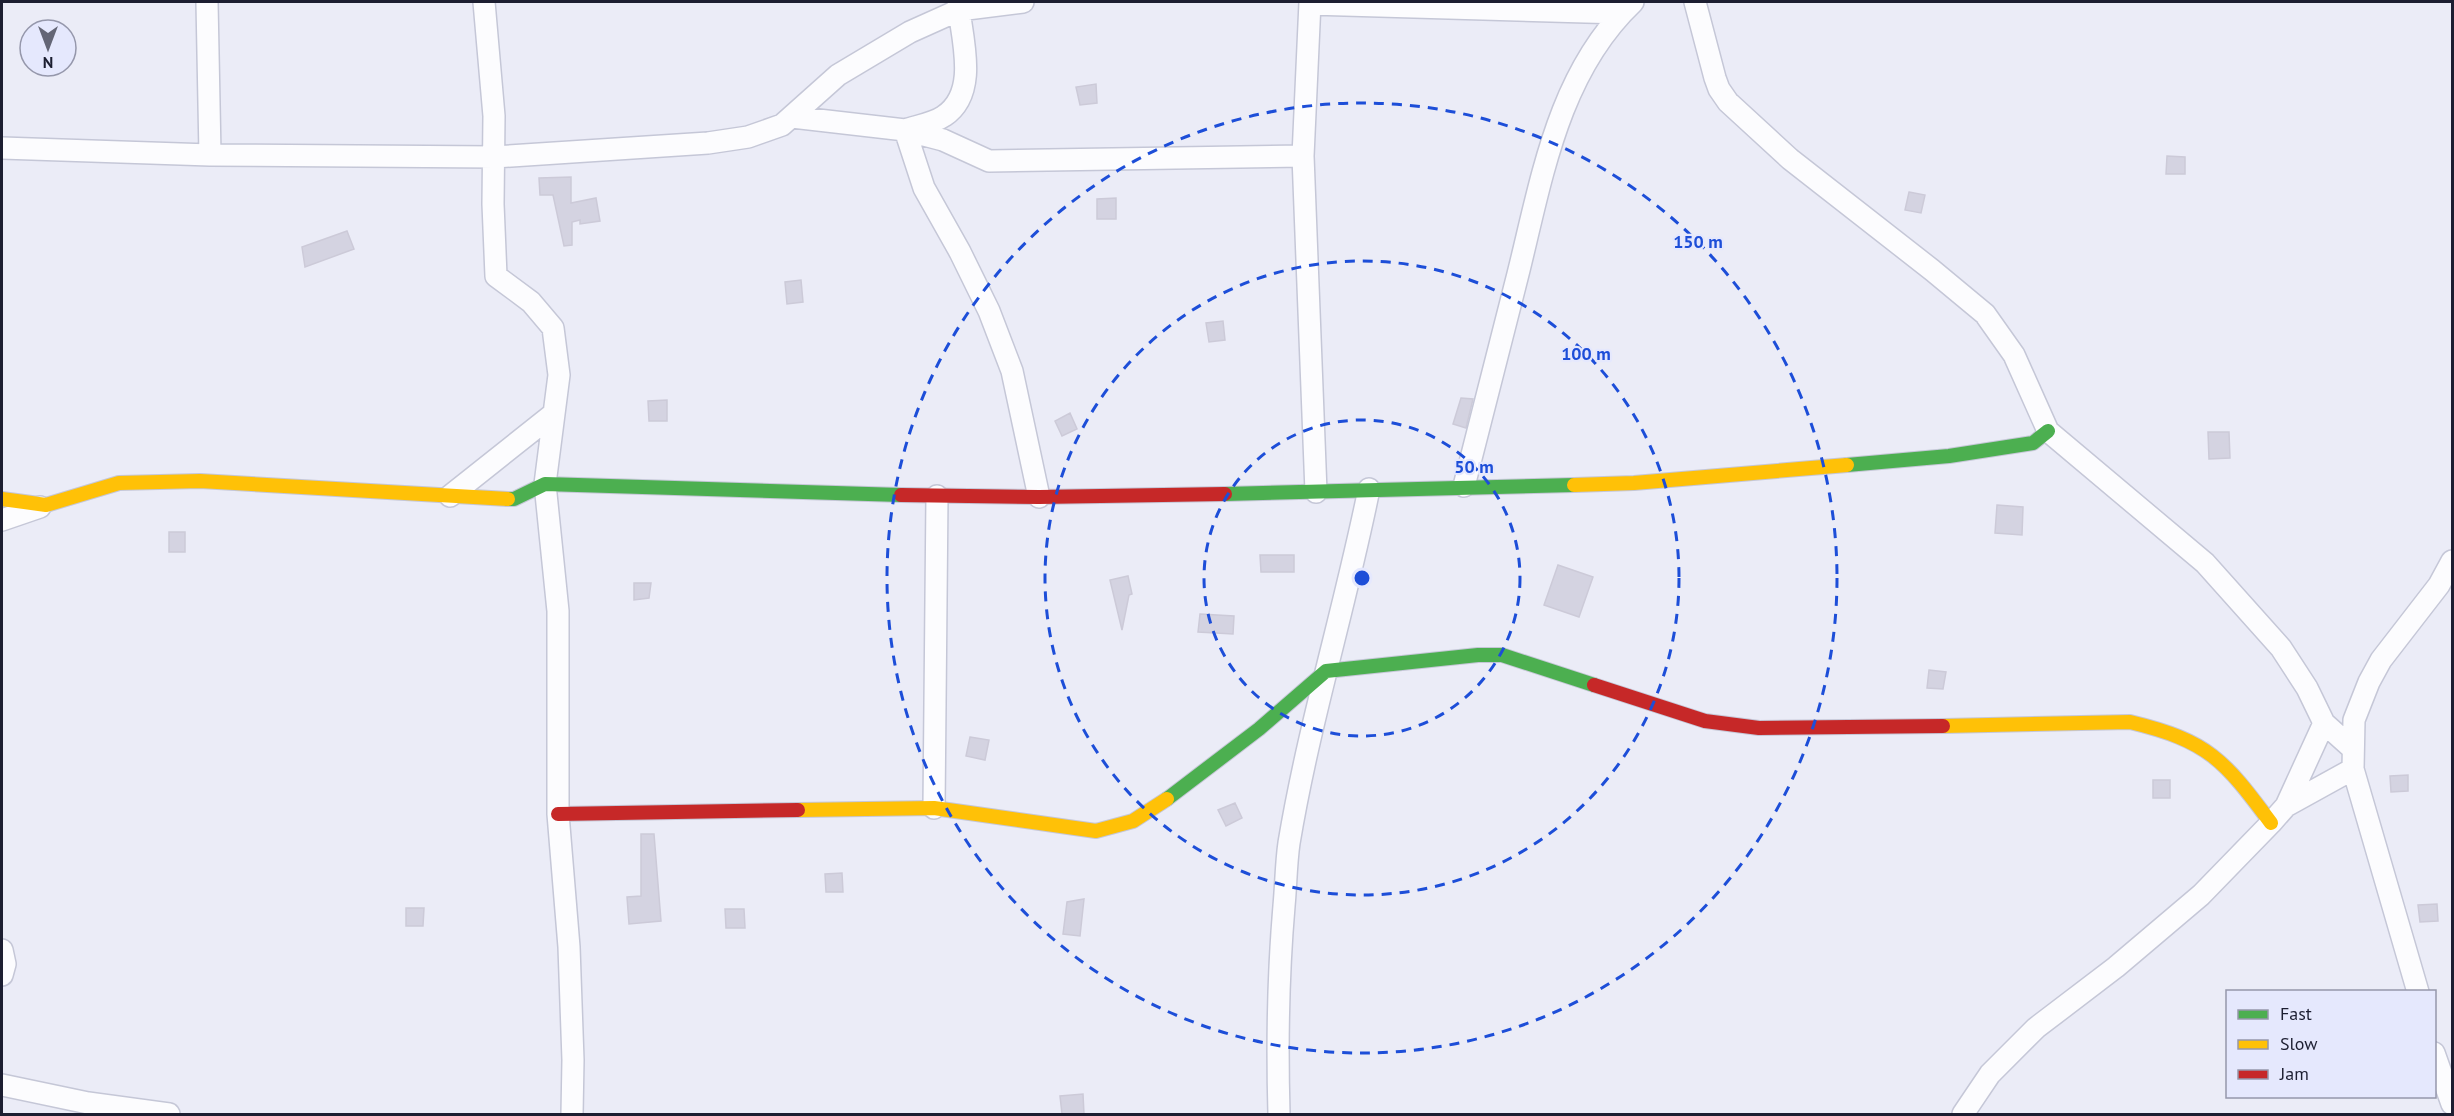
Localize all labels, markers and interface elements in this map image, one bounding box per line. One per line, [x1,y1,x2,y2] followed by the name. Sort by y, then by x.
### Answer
[18,18,78,78] north arrow
[43,53,53,73] text: N
[1673,230,1723,253] text: 150 m
[1561,342,1611,365] text: 100 m
[1454,455,1494,478] text: 50 m
[1352,568,1372,588] centre of rings
[2226,990,2436,1098] legend
[2280,1002,2312,1025] text: Fast
[2280,1032,2318,1055] text: Slow
[2279,1062,2309,1085] text: Jam

